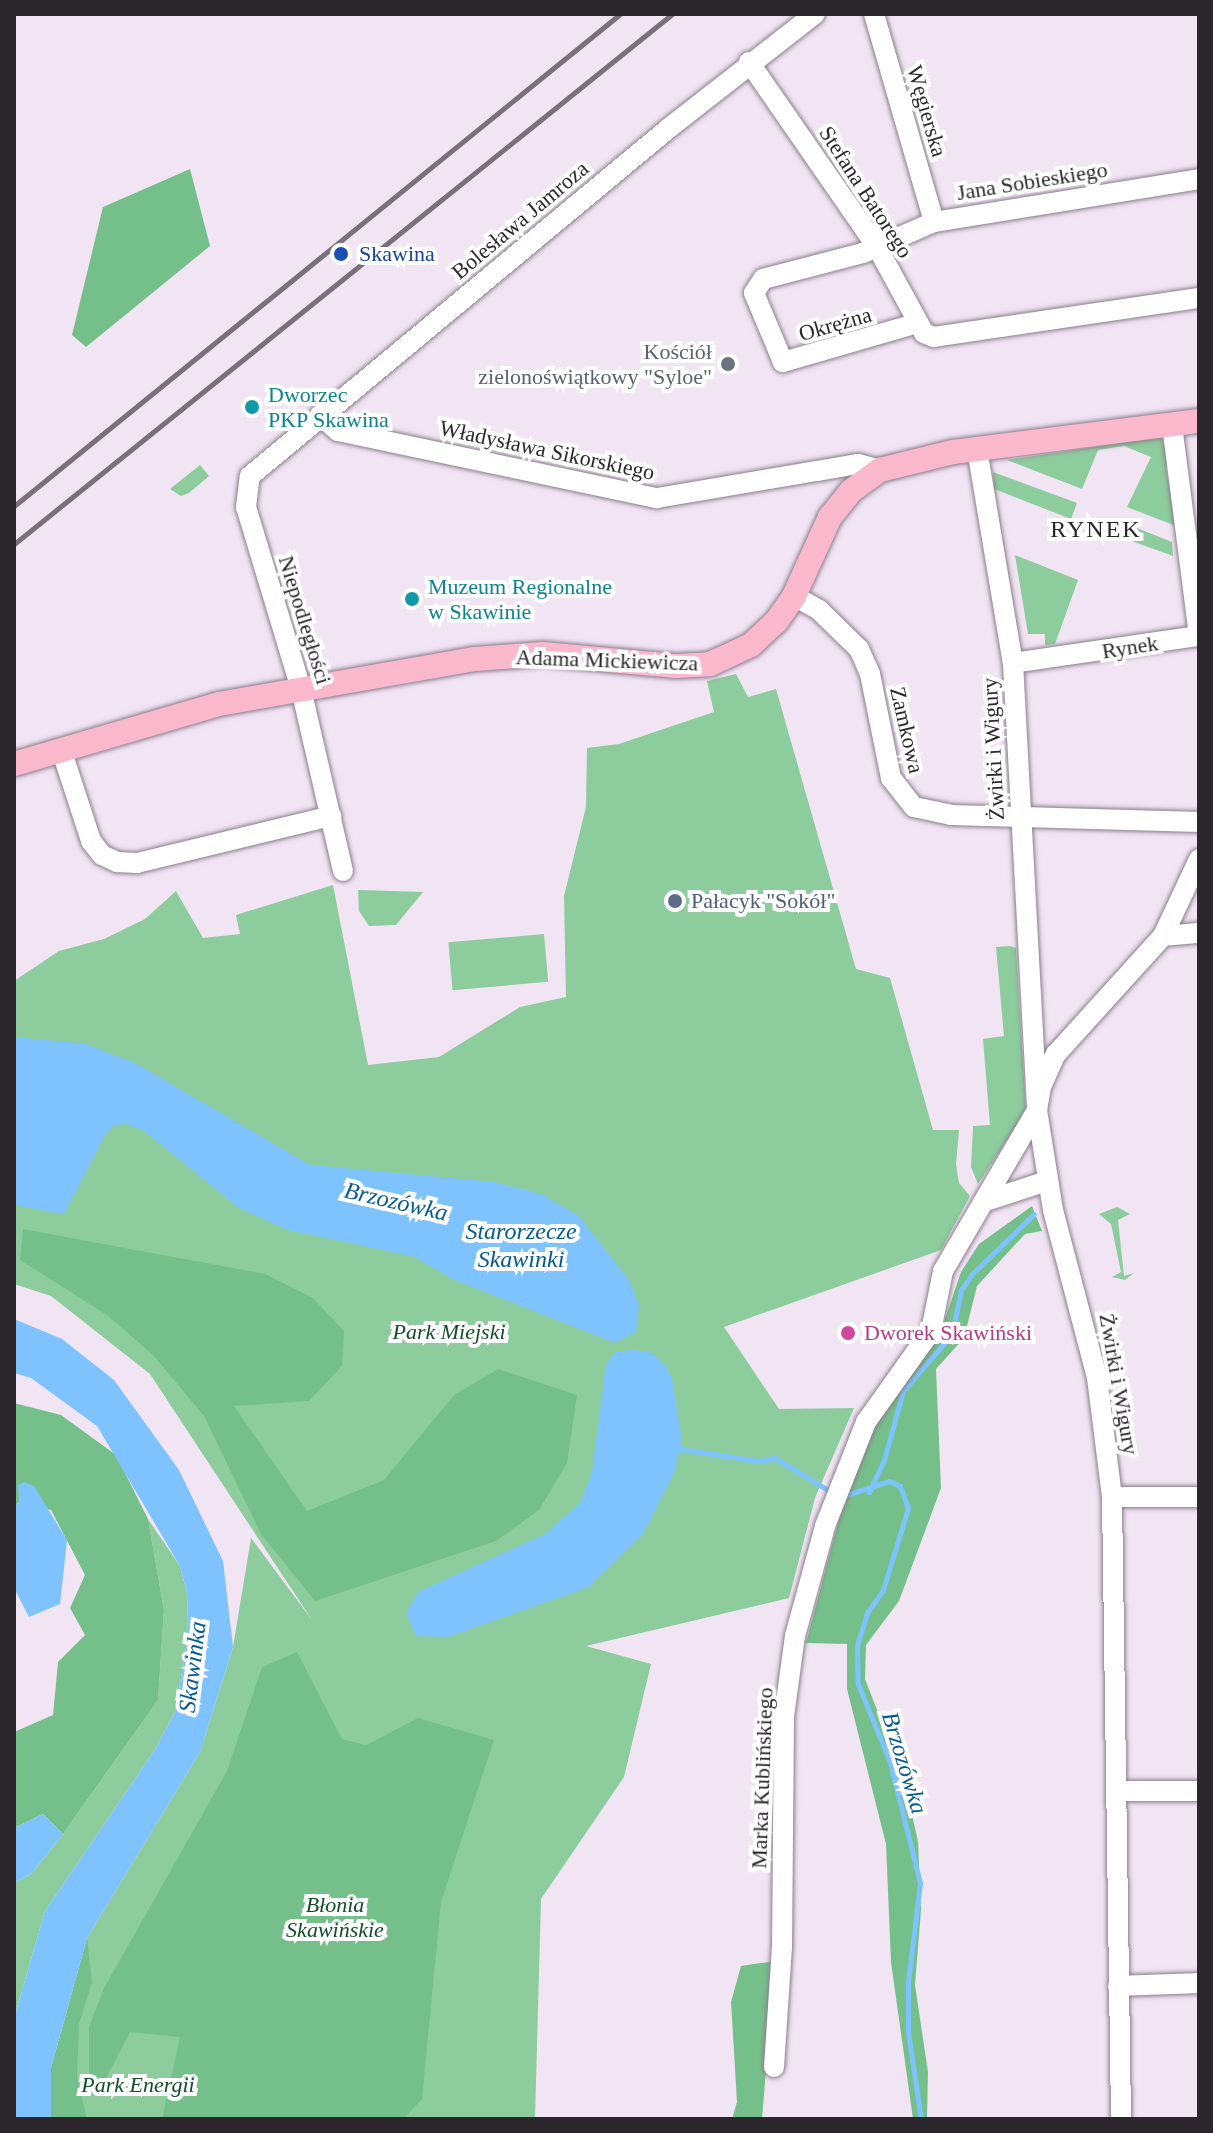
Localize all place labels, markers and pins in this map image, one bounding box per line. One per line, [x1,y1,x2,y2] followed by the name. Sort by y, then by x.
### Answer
[359,241,435,267] place label: Skawina
[330,243,352,265] marker: Skawina
[478,338,712,390] place label: Kościół zielonoświątkowy "Syloe"
[719,355,737,373] marker: Kościół zielonoświątkowy "Syloe"
[268,381,390,432] place label: Dworzec PKP Skawina
[243,398,261,416] marker: Dworzec PKP Skawina
[428,573,612,624] place label: Muzeum Regionalne w Skawinie
[403,590,421,608] marker: Muzeum Regionalne w Skawinie
[691,888,835,914] place label: Pałacyk "Sokół"
[666,892,684,910] marker: Pałacyk "Sokół"
[864,1320,1032,1346] place label: Dworek Skawiński
[839,1324,857,1342] marker: Dworek Skawiński

